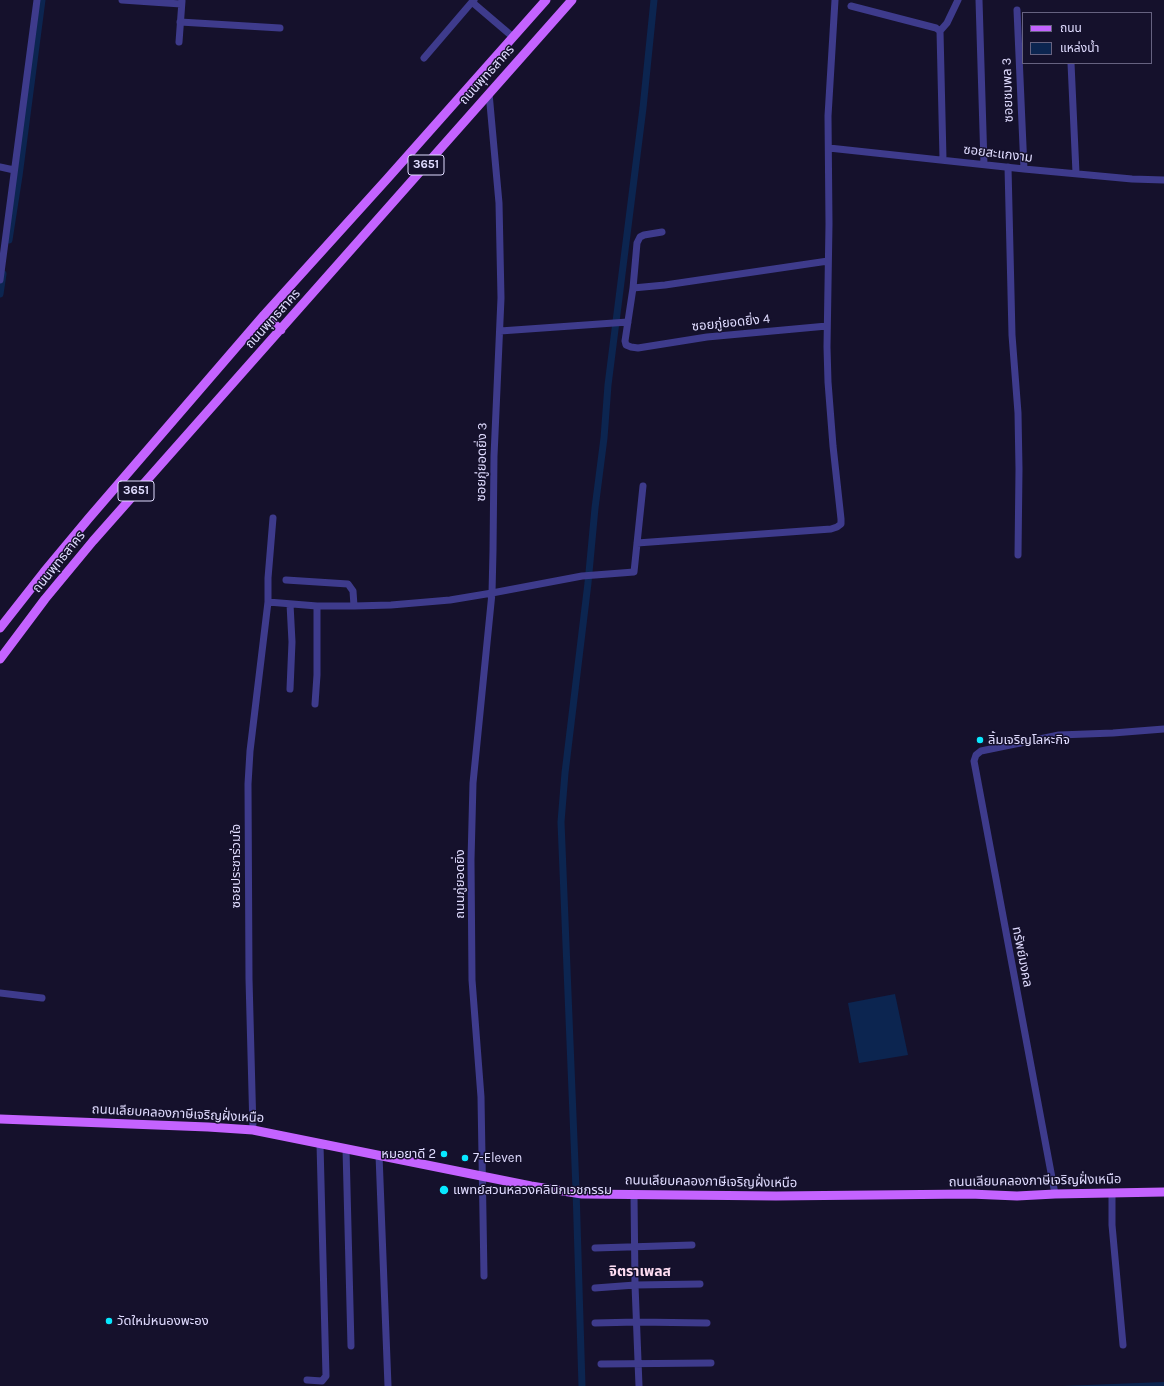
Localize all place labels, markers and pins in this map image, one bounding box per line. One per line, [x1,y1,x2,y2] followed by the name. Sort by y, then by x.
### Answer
[988,732,1070,748] place label: ลิ้มเจริญโลหะกิจ
[975,735,985,745] marker: ลิ้มเจริญโลหะกิจ
[381,1146,436,1162] place label: หมอยาดี 2
[439,1149,449,1159] marker: หมอยาดี 2
[473,1150,522,1166] place label: 7-Eleven
[460,1153,470,1163] marker: 7-Eleven
[453,1182,612,1198] place label: แพทย์สวนหลวงคลินิกเวชกรรม
[438,1184,450,1196] marker: แพทย์สวนหลวงคลินิกเวชกรรม
[117,1313,209,1329] place label: วัดใหม่หนองพะอง
[104,1316,114,1326] marker: วัดใหม่หนองพะอง

